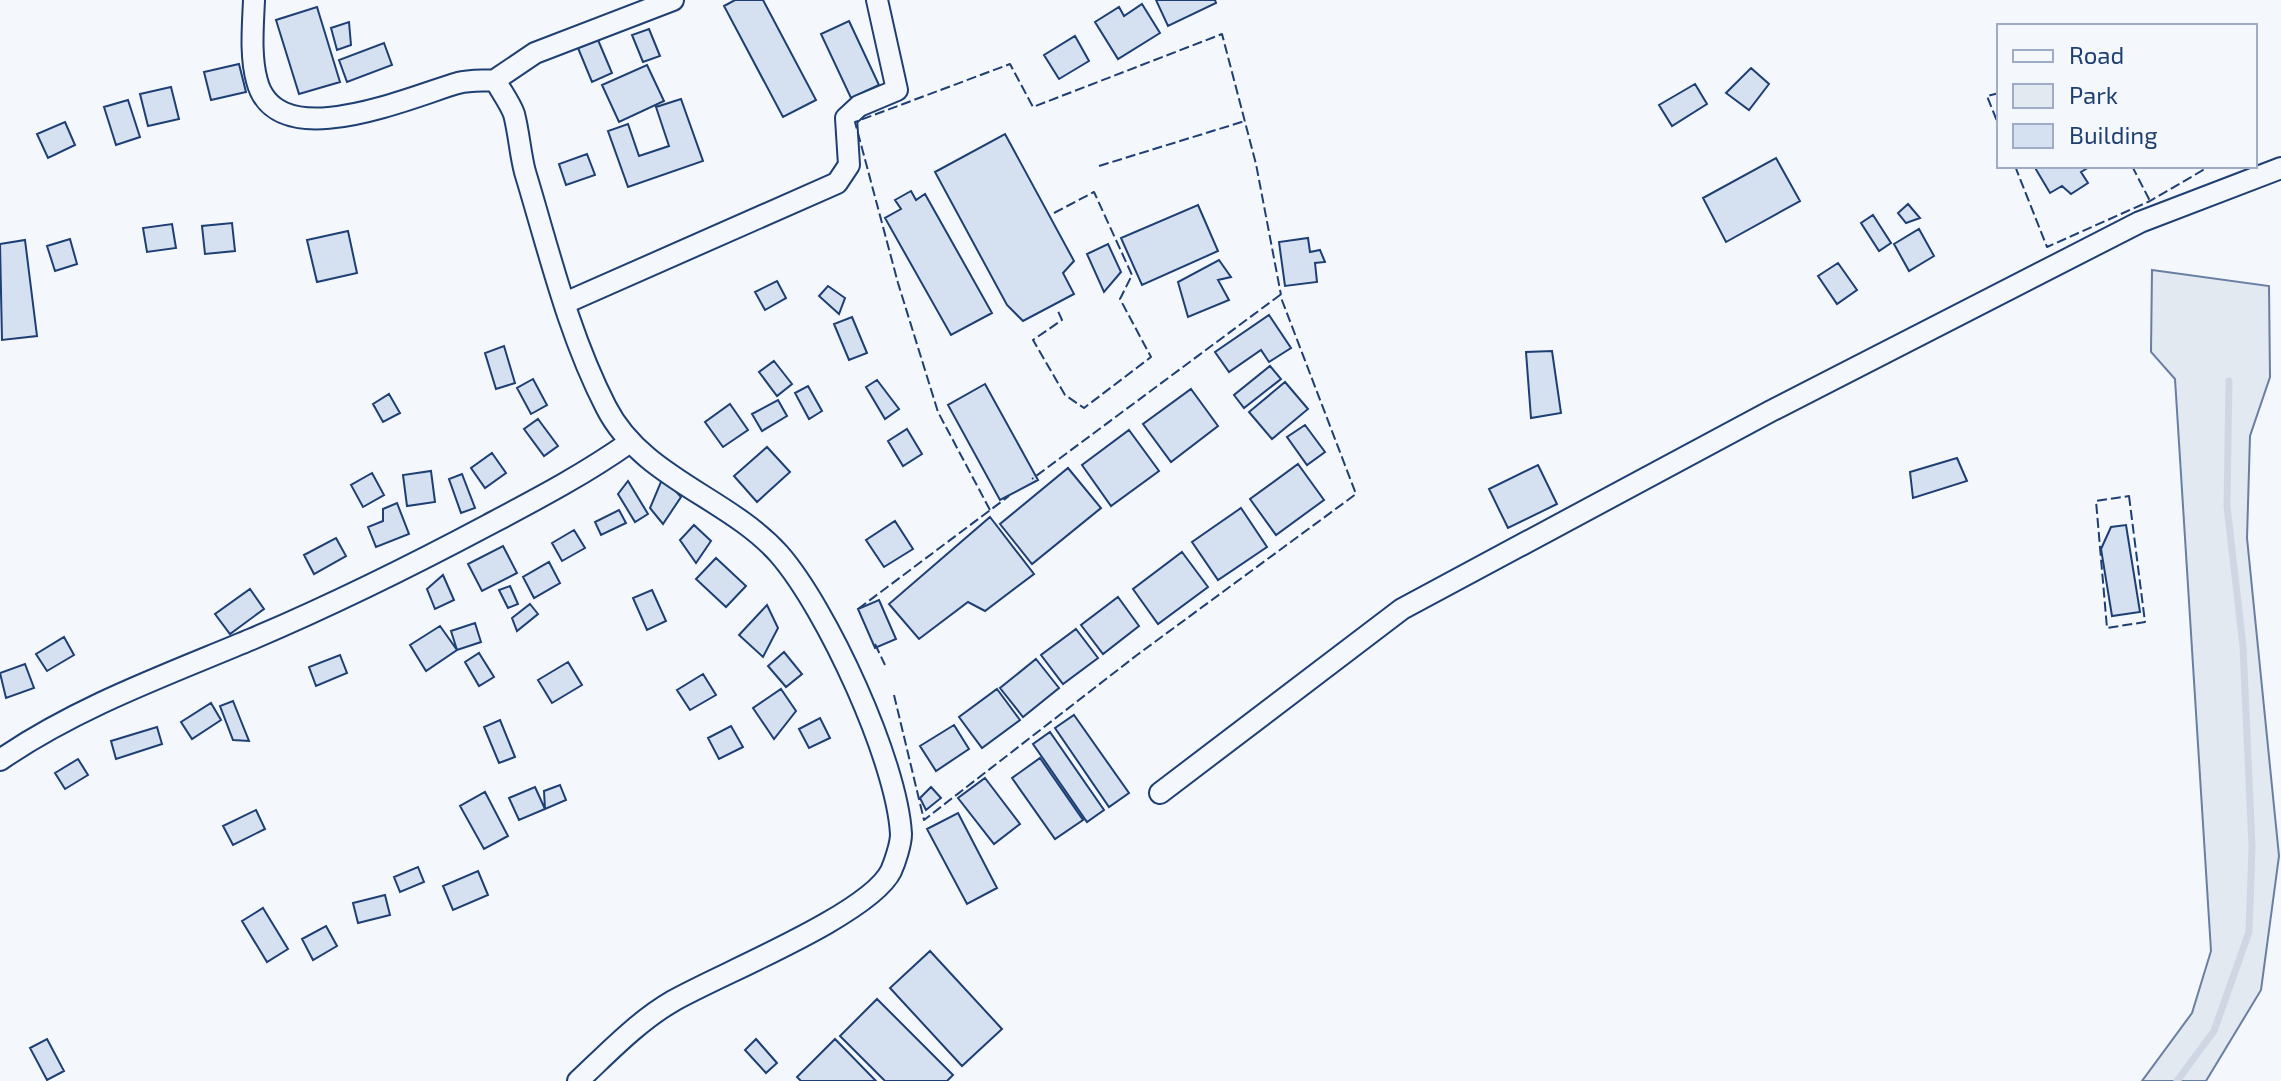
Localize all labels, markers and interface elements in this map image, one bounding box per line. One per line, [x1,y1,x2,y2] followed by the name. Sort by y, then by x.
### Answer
[1997,24,2257,168] legend
[2069,40,2124,69] text: Road
[2069,80,2118,109] text: Park
[2069,120,2158,149] text: Building

